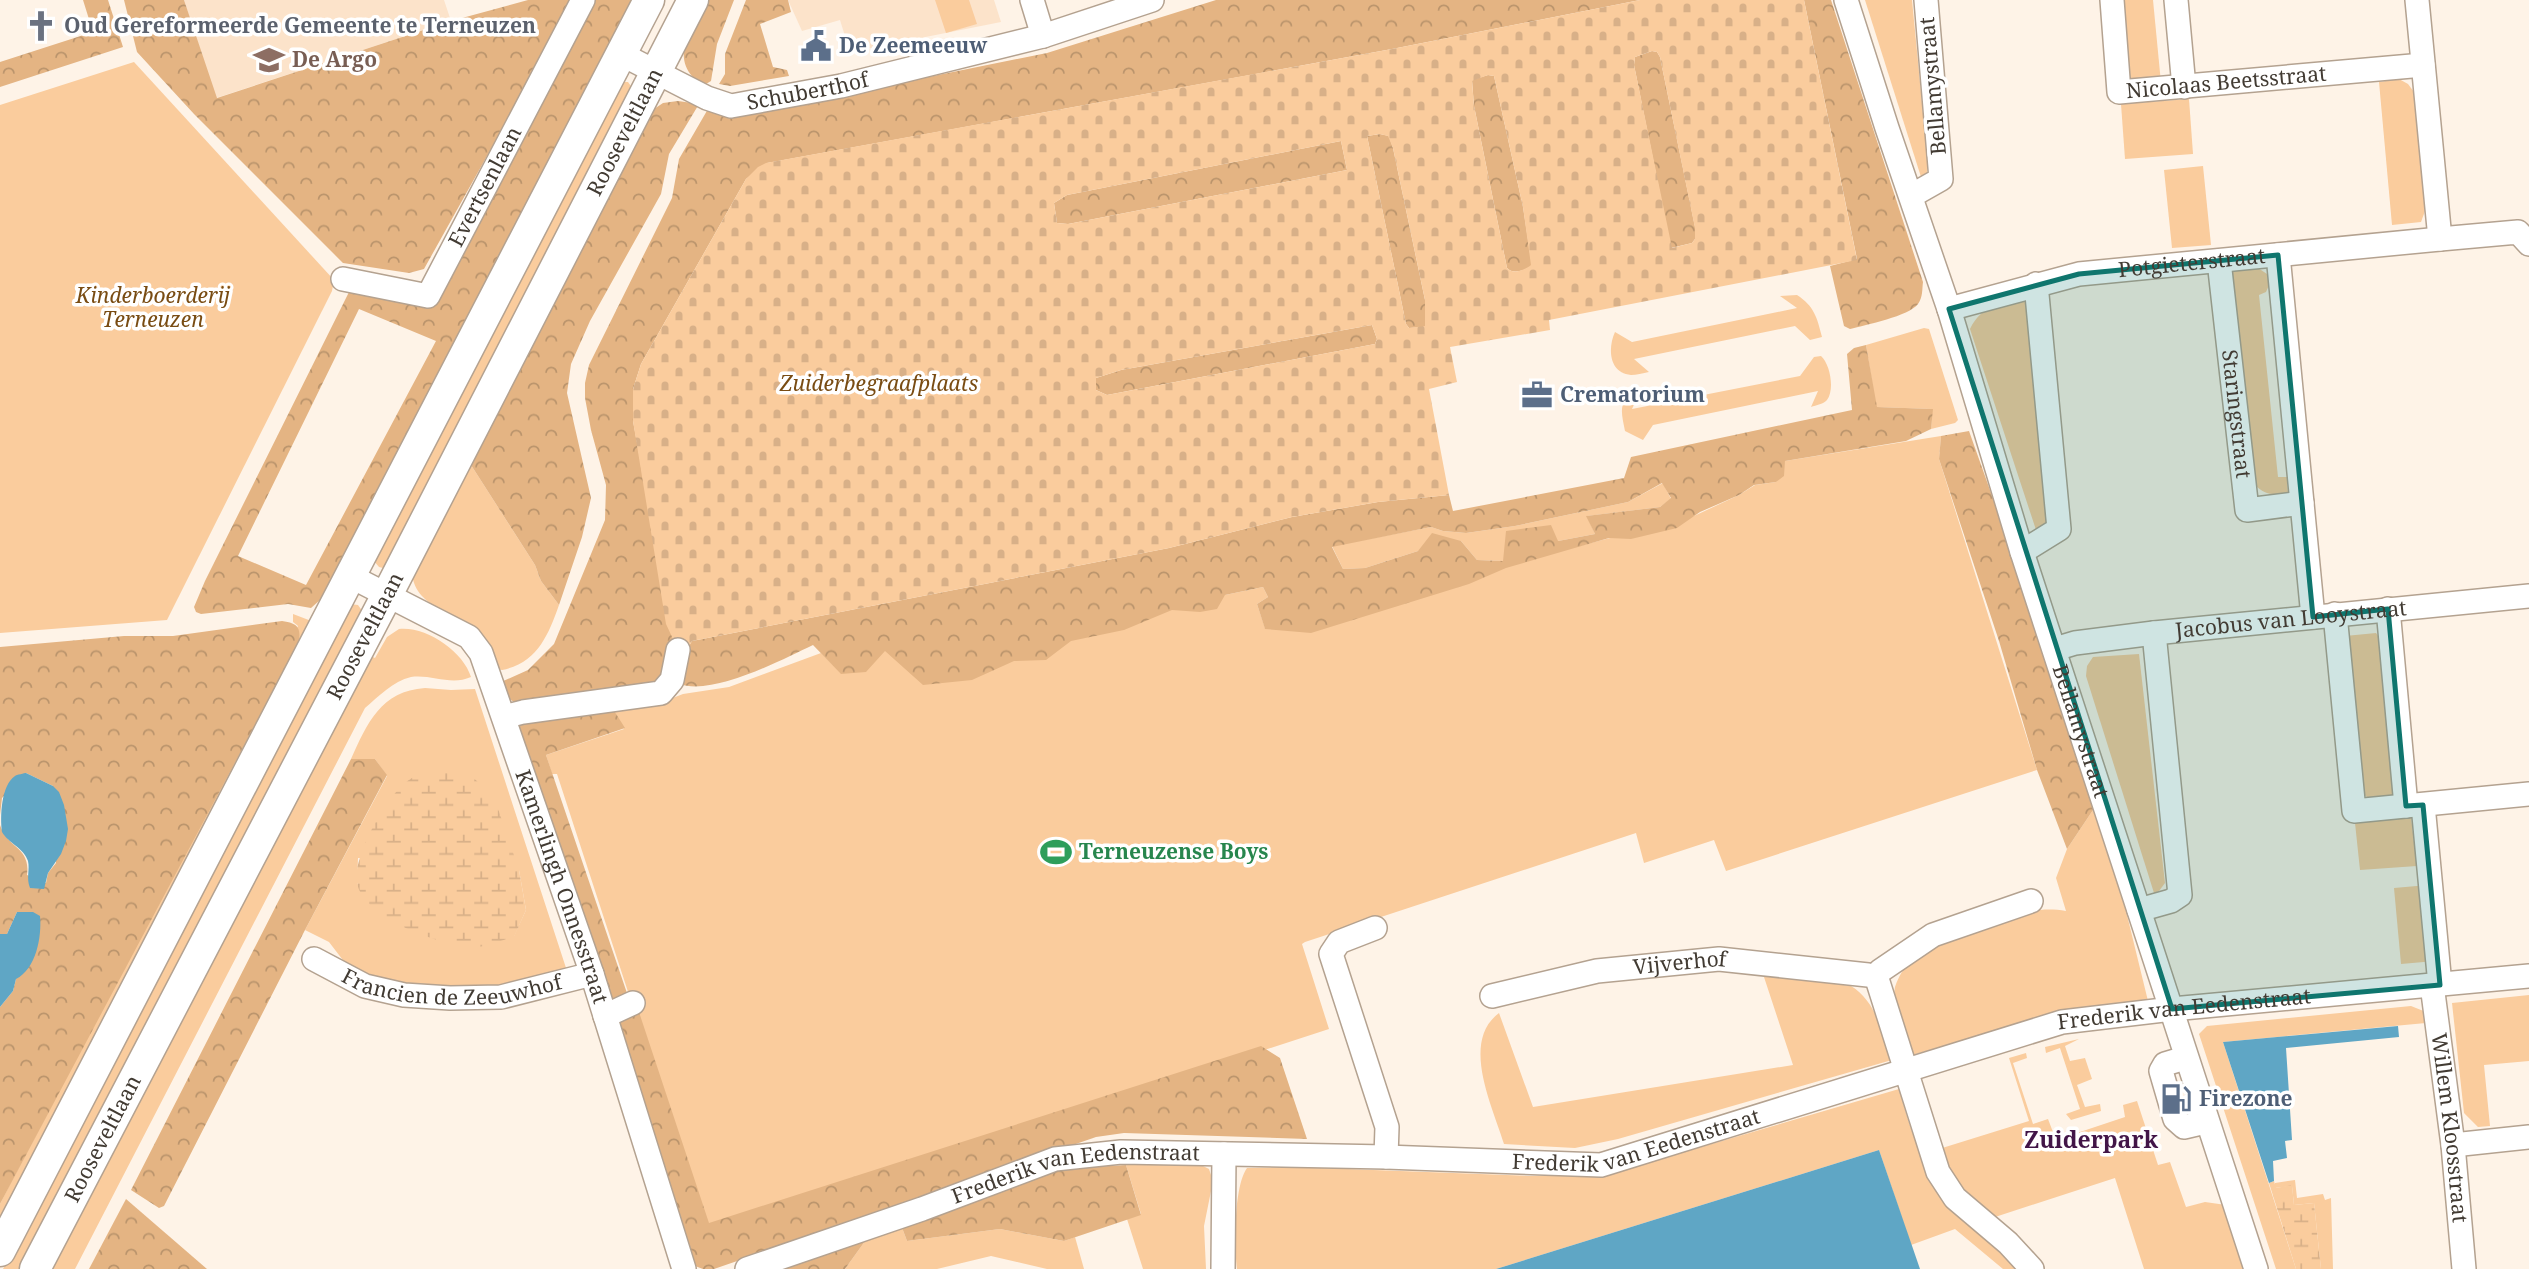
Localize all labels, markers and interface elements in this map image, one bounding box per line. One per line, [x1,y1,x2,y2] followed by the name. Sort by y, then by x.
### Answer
[24,9,58,43] church icon: Oud Gereformeerde Gemeente te Terneuzen
[64,11,536,39] place label: Oud Gereformeerde Gemeente te Terneuzen
[1912,16,1952,156] street label: Bellamystraat
[799,29,833,63] public building icon: De Zeemeeuw
[839,31,987,59] place label: De Zeemeeuw
[252,43,286,77] school or university icon: De Argo
[292,45,377,73] place label: De Argo
[2125,59,2328,104] street label: Nicolaas Beetsstraat
[580,63,669,200] street label: Rooseveltlaan
[745,64,873,116] street label: Schuberthof
[441,121,527,251] street label: Evertsenlaan
[2117,241,2267,283] street label: Potgieterstraat
[75,281,230,333] park label: Kinderboerderij Terneuzen
[2216,348,2258,480] street label: Staringstraat
[779,369,979,397] park label: Zuiderbegraafplaats
[1520,378,1554,412] office icon: Crematorium
[1560,380,1705,408] place label: Crematorium
[320,567,409,704] street label: Rooseveltlaan
[2173,593,2408,644] street label: Jacobus van Looystraat
[2047,661,2116,801] street label: Bellamystraat
[509,766,615,1007] street label: Kamerlingh Onnesstraat
[1039,835,1073,869] sports icon: Terneuzense Boys
[1079,837,1268,865] place label: Terneuzense Boys
[1632,944,1730,980] street label: Vijverhof
[337,961,567,1011] street label: Francien de Zeeuwhof
[2056,981,2312,1035] street label: Frederik van Eedenstraat
[2425,1031,2475,1224] street label: Willem Kloosstraat
[57,1070,147,1207] street label: Rooseveltlaan
[2159,1082,2193,1116] fuel station icon: Firezone
[2199,1084,2292,1112] place label: Firezone
[1512,1102,1763,1178] street label: Frederik van Eedenstraat
[2024,1123,2158,1155] district label: Zuiderpark
[947,1137,1200,1210] street label: Frederik van Eedenstraat

